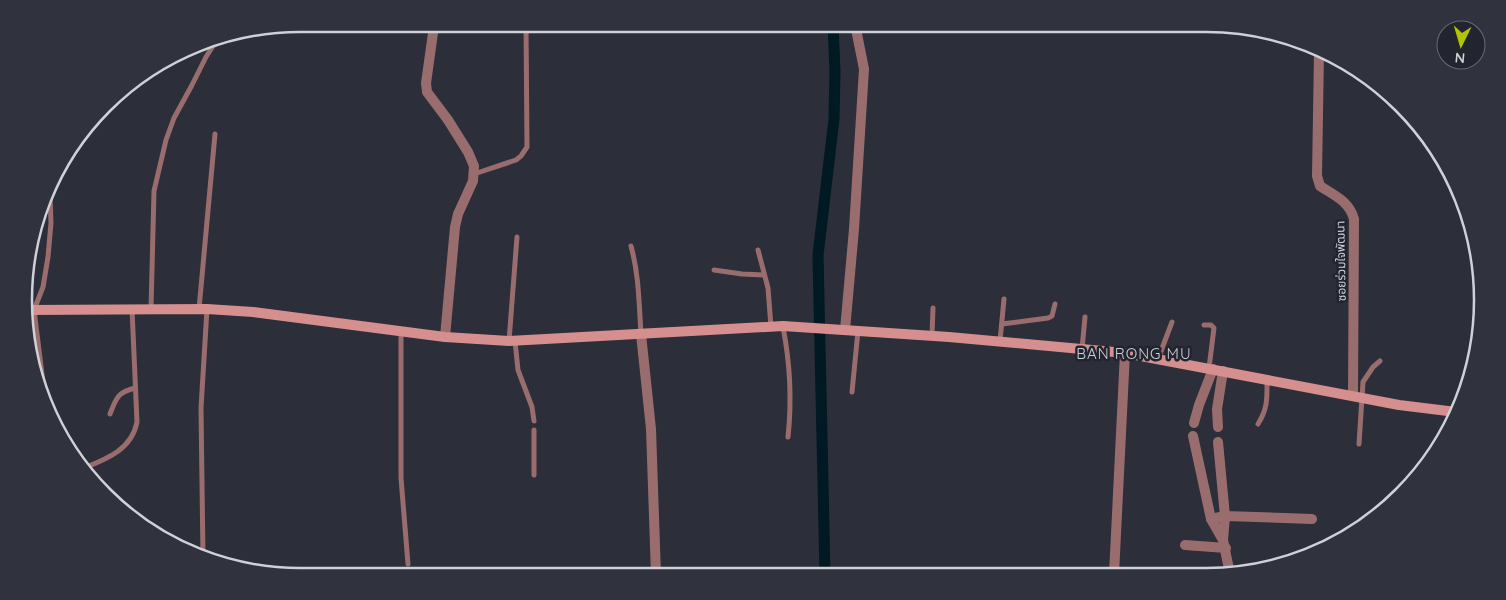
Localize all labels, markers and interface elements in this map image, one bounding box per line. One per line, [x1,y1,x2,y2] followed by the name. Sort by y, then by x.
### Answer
[1436,20,1486,70] north arrow
[1454,49,1466,67] text: N
[1332,221,1349,302] street label: ซอยร่วมใจพัฒนา
[1076,344,1192,363] district label: BAN RONG MU

